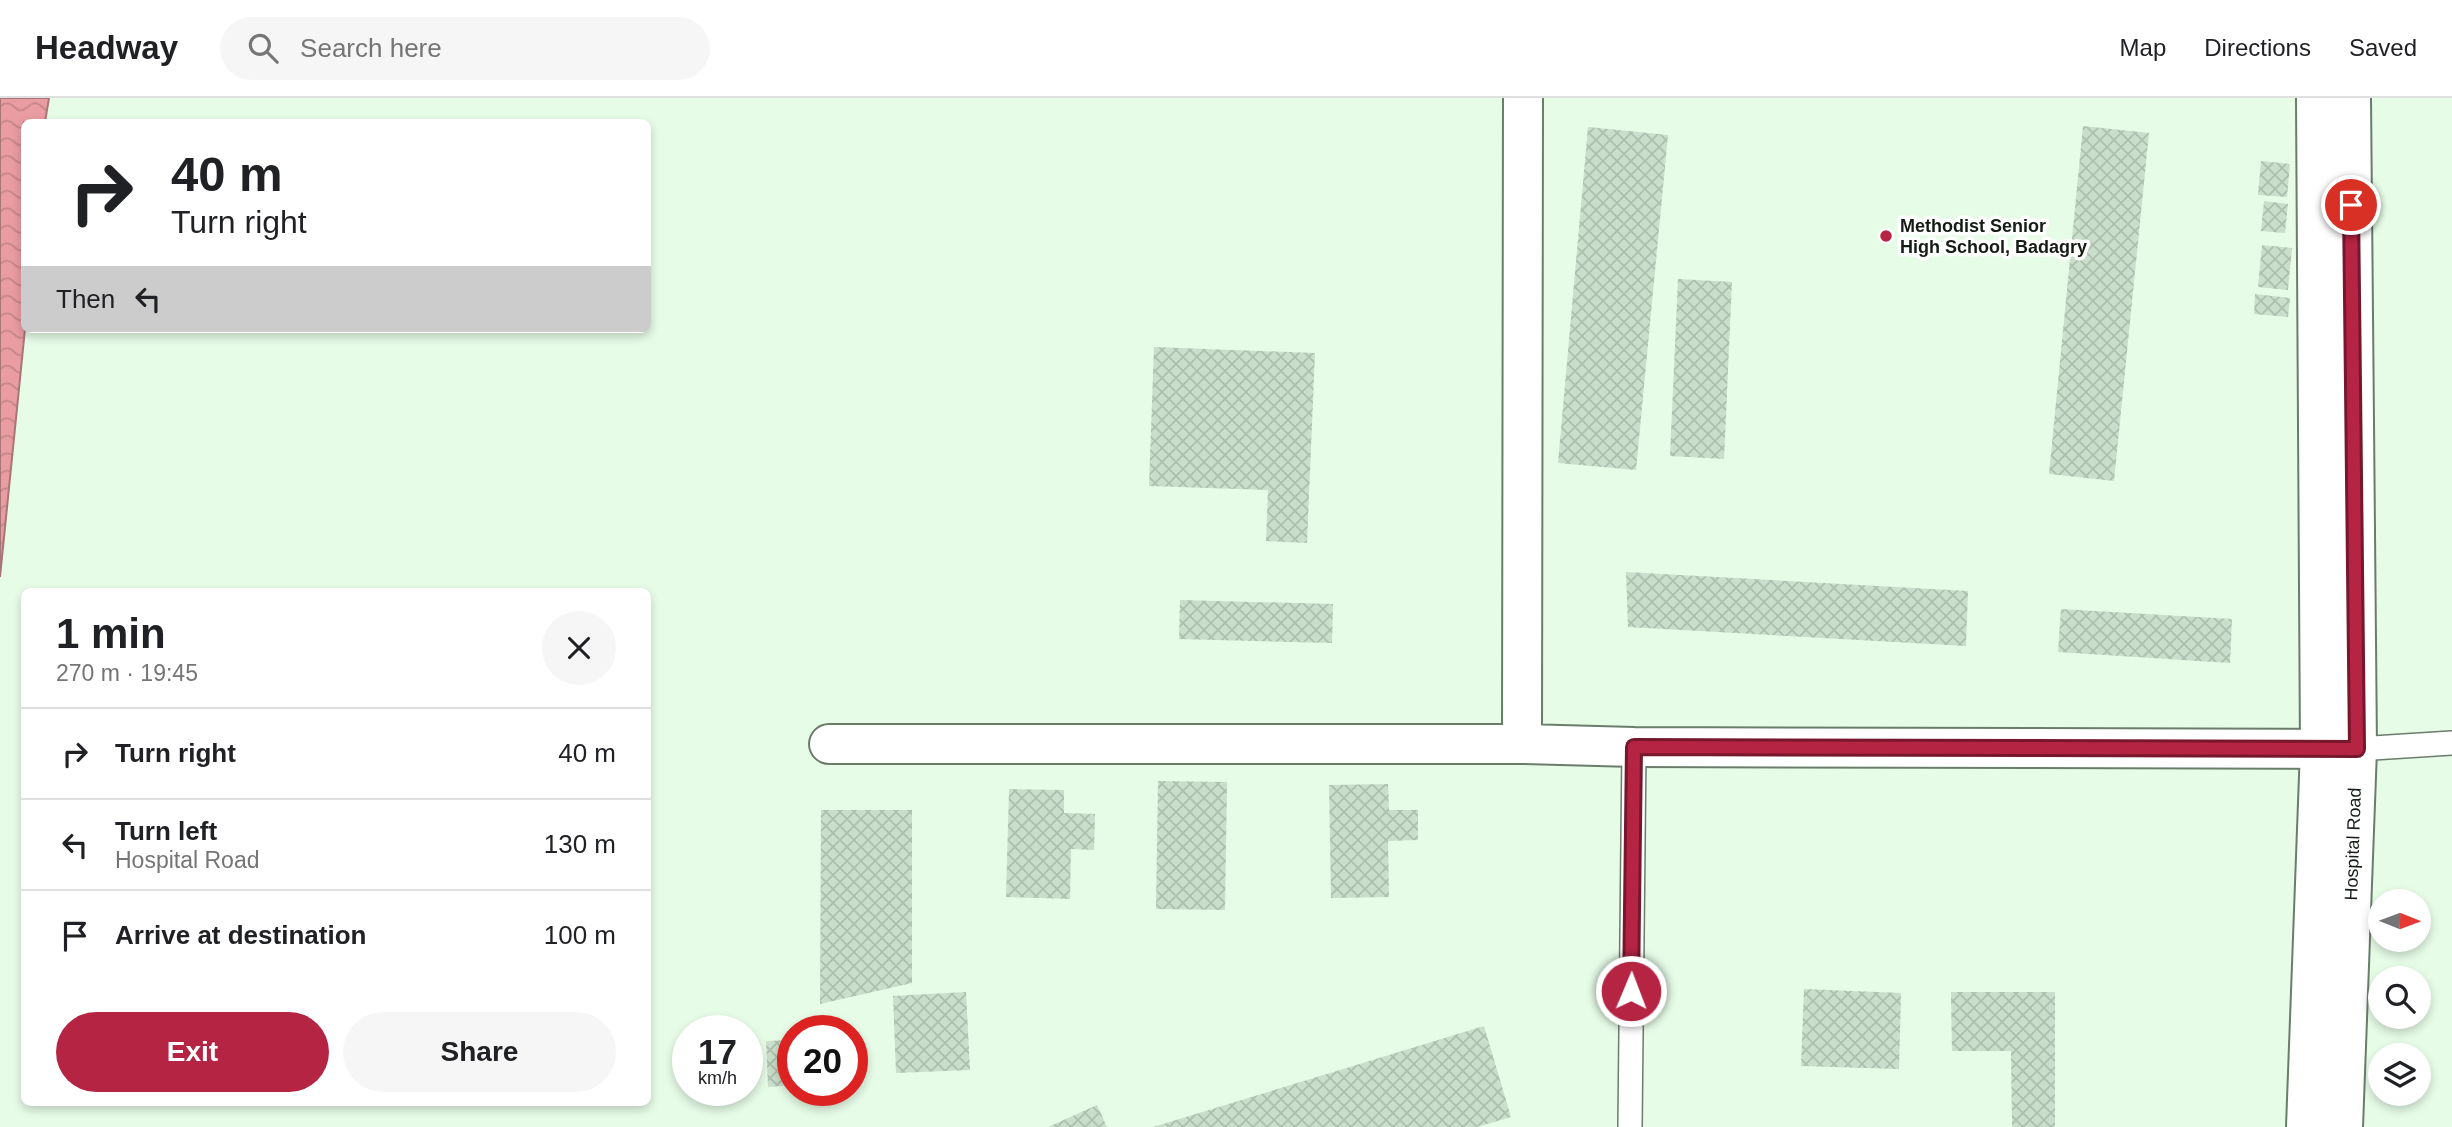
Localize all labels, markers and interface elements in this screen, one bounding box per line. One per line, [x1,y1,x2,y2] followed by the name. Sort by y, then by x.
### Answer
[220,17,710,80] search box
[35,29,178,66] text: Headway
[244,29,282,67] icon: search
[300,33,442,63] text: Search here
[2120,34,2166,61] text: Map
[2204,34,2311,61] text: Directions
[2349,34,2417,61] text: Saved
[56,147,147,238] icon: right
[171,147,283,201] text: 40 m
[2321,175,2381,235] pin
[2332,186,2370,224] icon: arrive
[171,204,307,240] text: Turn right
[1900,216,2087,257] place label: Methodist Senior High School, Badagry
[1878,228,1894,244] marker: Methodist Senior High School, Badagry
[129,280,167,318] icon: left
[56,284,115,314] text: Then
[56,610,166,657] text: 1 min
[542,611,616,685] button: close
[56,660,198,686] text: 270 m · 19:45
[56,735,94,773] icon: right
[115,738,236,768] text: Turn right
[558,738,616,768] text: 40 m
[2341,787,2365,901] street label: Hospital Road
[115,816,217,846] text: Turn left
[56,826,94,864] icon: left
[544,829,616,859] text: 130 m
[115,847,259,873] text: Hospital Road
[2368,889,2431,952] north arrow
[2368,889,2431,1106] map controls
[56,917,94,955] icon: arrive
[115,920,366,950] text: Arrive at destination
[544,920,616,950] text: 100 m
[1594,954,1668,1028] position arrow
[2368,966,2431,1029] button: search
[56,1012,329,1092] button: Exit
[343,1012,616,1092] button: Share
[777,1015,868,1106] speed limit sign: 20
[698,1032,737,1071] text: 17
[2368,1043,2431,1106] button: layers
[698,1068,737,1088] text: km/h

